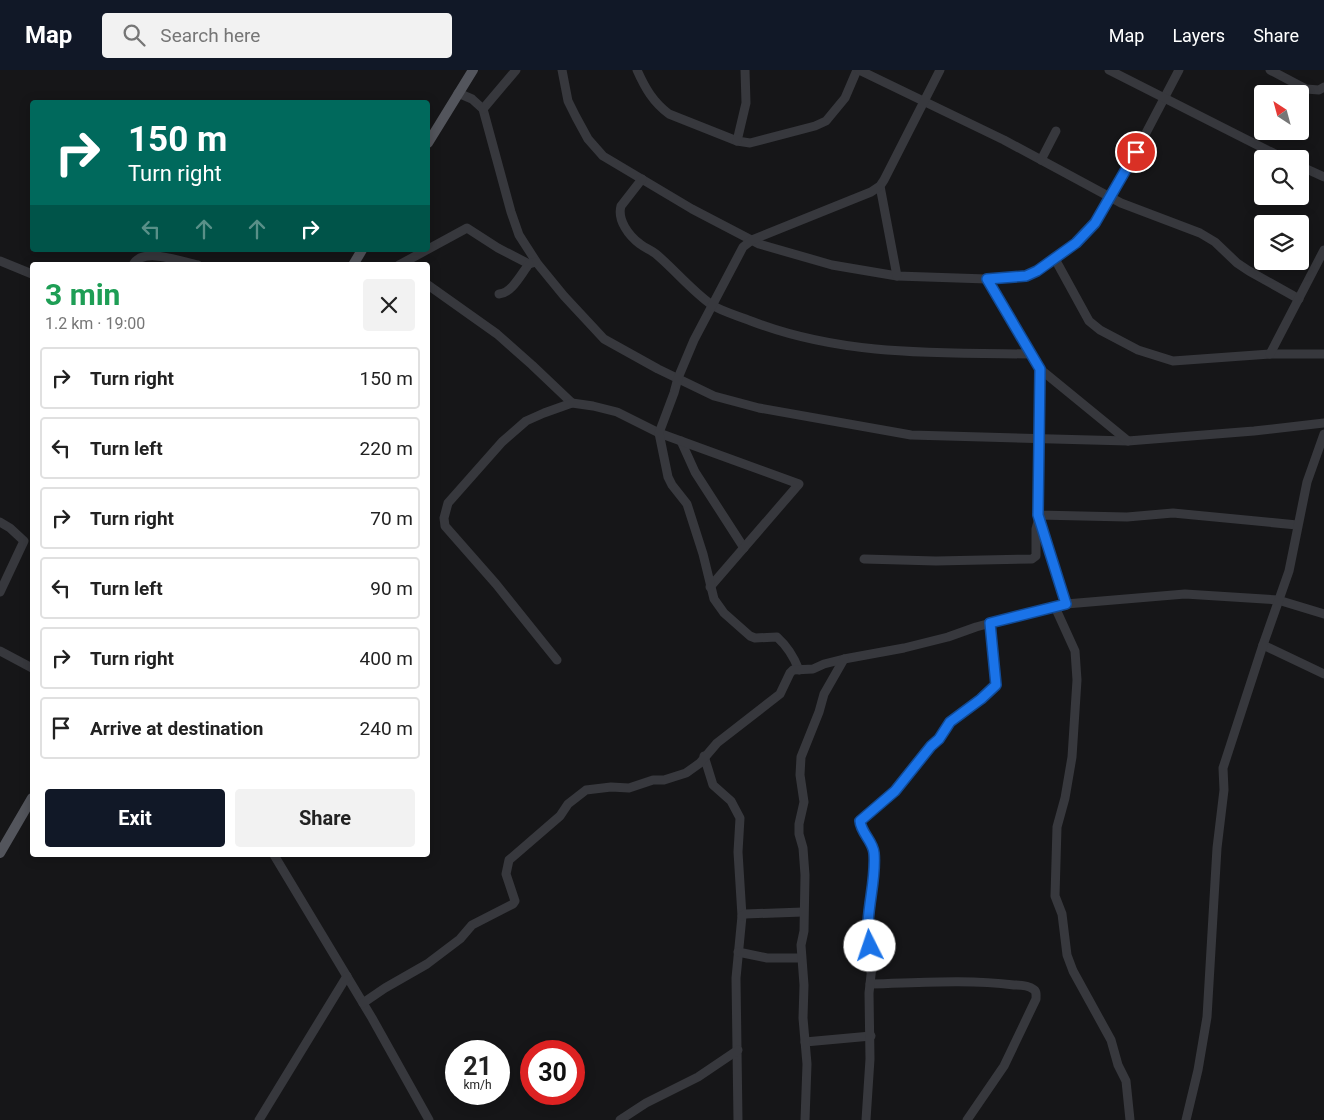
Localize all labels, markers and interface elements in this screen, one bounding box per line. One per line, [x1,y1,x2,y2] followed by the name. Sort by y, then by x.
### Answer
[102,13,452,58] search box
[25,21,72,49] text: Map
[120,21,148,49] icon: search
[160,24,260,47] text: Search here
[1109,25,1144,46] text: Map
[1172,25,1225,46] text: Layers
[1253,25,1299,46] text: Share
[1254,85,1309,140] north arrow
[1254,85,1309,270] map controls
[128,119,227,160] text: 150 m
[45,120,110,185] icon: right
[1115,131,1157,173] pin
[1122,138,1150,166] icon: arrive
[1254,150,1309,205] button: search
[128,161,222,186] text: Turn right
[137,215,165,243] icon: left
[190,215,218,243] icon: ahead
[243,215,271,243] icon: ahead
[296,215,324,243] icon: right
[1254,215,1309,270] button: layers
[45,277,120,312] text: 3 min
[363,279,415,331] button: close
[45,314,145,333] text: 1.2 km · 19:00
[47,364,75,392] icon: right
[90,367,174,390] text: Turn right
[360,367,413,390] text: 150 m
[47,434,75,462] icon: left
[90,437,163,460] text: Turn left
[360,437,413,460] text: 220 m
[47,504,75,532] icon: right
[90,507,174,530] text: Turn right
[370,507,413,530] text: 70 m
[47,574,75,602] icon: left
[90,577,163,600] text: Turn left
[370,577,413,600] text: 90 m
[47,644,75,672] icon: right
[90,647,174,670] text: Turn right
[360,647,413,670] text: 400 m
[47,714,75,742] icon: arrive
[90,717,263,740] text: Arrive at destination
[360,717,413,740] text: 240 m
[45,789,225,847] button: Exit
[235,789,415,847] button: Share
[843,919,895,971] position arrow
[520,1040,585,1105] speed limit sign: 30
[463,1052,492,1081] text: 21
[463,1078,492,1092] text: km/h

